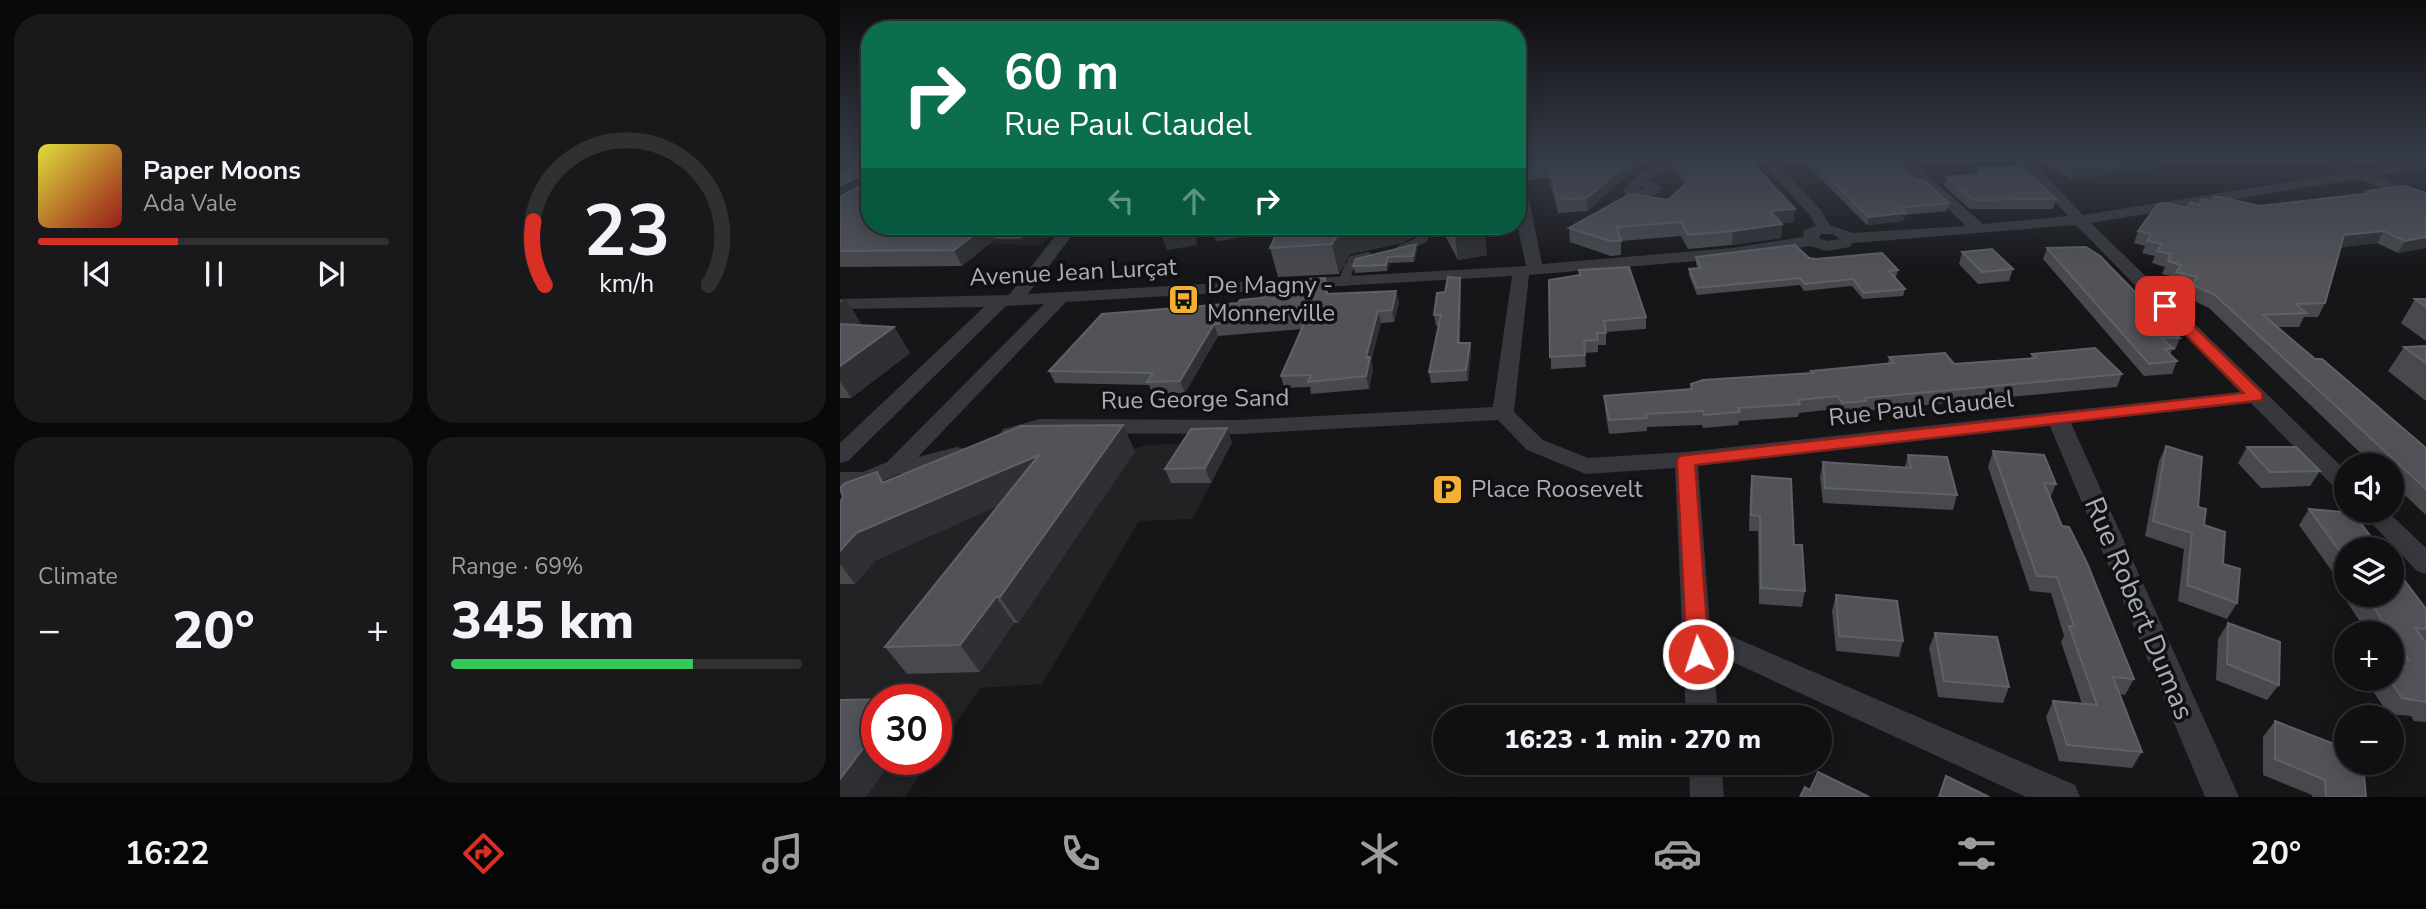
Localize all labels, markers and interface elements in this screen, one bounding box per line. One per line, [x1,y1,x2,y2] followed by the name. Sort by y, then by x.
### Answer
[1004,39,1119,106] text: 60 m
[889,49,980,140] icon: right
[1004,103,1252,146] text: Rue Paul Claudel
[143,153,301,188] text: Paper Moons
[583,181,670,281] text: 23
[1102,182,1140,220] icon: left
[1175,182,1213,220] icon: ahead
[1248,182,1286,220] icon: right
[143,188,237,219] text: Ada Vale
[968,251,1178,293] street label: Avenue Jean Lurçat
[78,255,116,293] icon: previous
[195,255,233,293] icon: pause
[312,255,350,293] icon: next
[599,267,654,301] text: km/h
[1207,269,1335,329] place label: De Magny - Monnerville
[2135,276,2195,336] pin
[1167,282,1201,316] bus stop icon: De Magny - Monnerville
[2146,287,2184,325] icon: arrive
[1100,381,1290,417] street label: Rue George Sand
[1827,382,2015,434] street label: Rue Paul Claudel
[2334,453,2404,775] map controls
[2334,453,2404,523] button: sound
[1431,472,1465,506] parking icon: Place Roosevelt
[1471,473,1643,505] place label: Place Roosevelt
[2075,491,2203,725] street label: Rue Robert Dumas
[2334,537,2404,607] button: layers
[451,551,583,582] text: Range · 69%
[38,561,118,592] text: Climate
[451,585,634,656] text: 345 km
[172,595,255,666] text: 20°
[38,605,61,656] text: −
[366,605,389,656] text: +
[1661,617,1735,691] position arrow
[2334,621,2404,691] button: +
[861,684,952,775] speed limit sign: 30
[2334,705,2404,775] button: −
[1504,722,1761,757] text: 16:23 · 1 min · 270 m
[459,829,508,878] icon: directions
[758,829,807,878] icon: music
[1056,829,1105,878] icon: phone
[1355,829,1404,878] icon: climate
[1653,829,1702,878] icon: car
[1952,829,2001,878] icon: filters
[125,832,210,875] text: 16:22
[2251,832,2301,875] text: 20°

